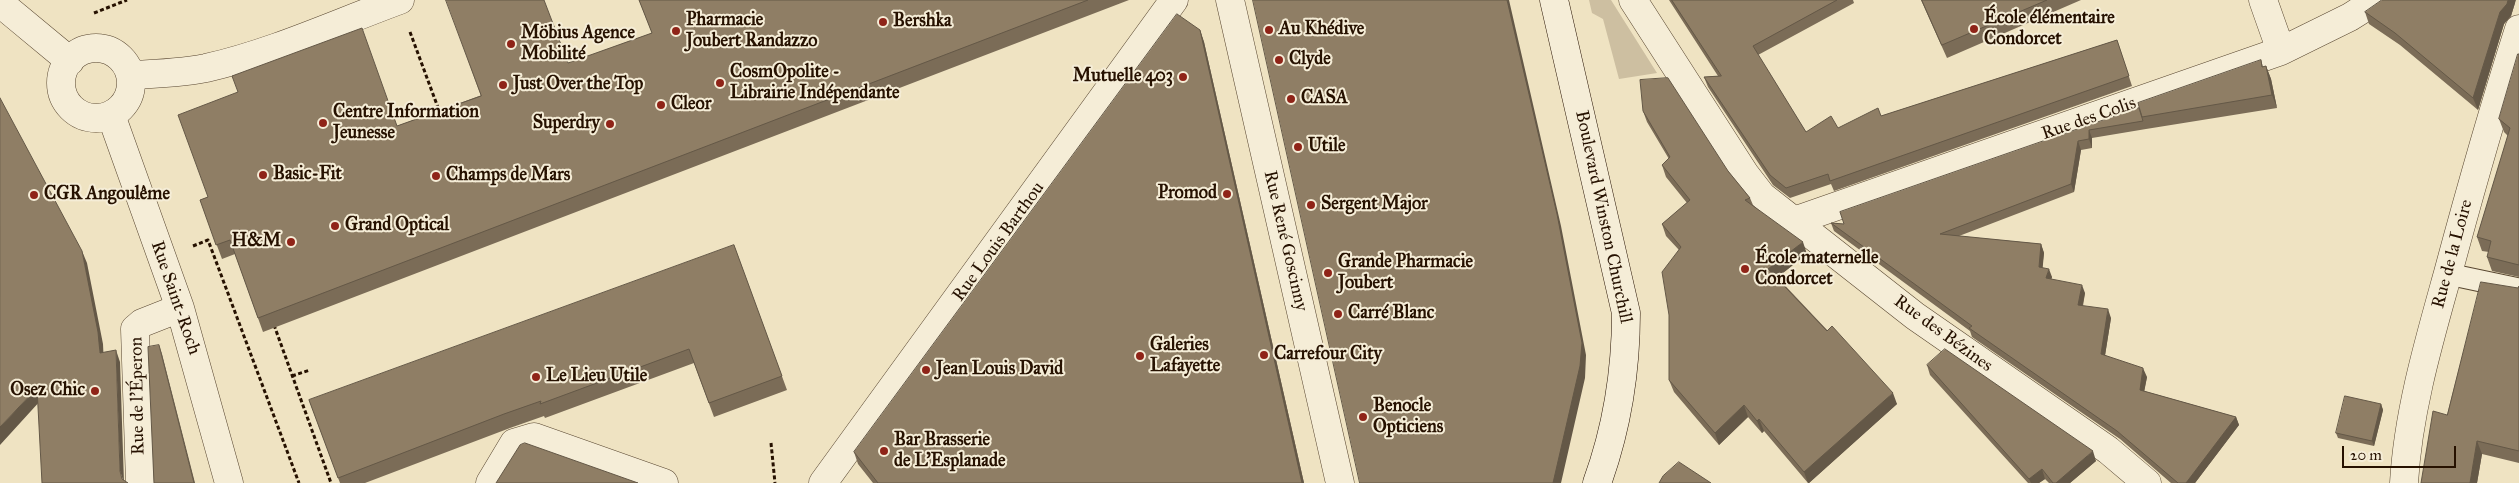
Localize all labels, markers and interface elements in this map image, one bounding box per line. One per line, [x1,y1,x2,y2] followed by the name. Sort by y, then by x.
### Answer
[1984,8,2115,50] place label: École élémentaire Condorcet
[686,10,817,52] place label: Pharmacie Joubert Randazzo
[893,11,952,33] place label: Bershka
[877,16,889,28] marker: Bershka
[1279,19,1364,41] place label: Au Khédive
[521,23,635,66] place label: Möbius Agence Mobilité
[1968,23,1980,35] marker: École élémentaire Condorcet
[1263,24,1275,36] marker: Au Khédive
[670,25,682,37] marker: Pharmacie Joubert Randazzo
[505,38,517,50] marker: Möbius Agence Mobilité
[1289,49,1331,71] place label: Clyde
[1273,54,1285,66] marker: Clyde
[730,62,900,104] place label: CosmOpolite - Librairie Indépendante
[1073,66,1173,88] place label: Mutuelle 403
[1177,71,1189,83] marker: Mutuelle 403
[513,74,643,96] place label: Just Over the Top
[714,77,726,89] marker: CosmOpolite - Librairie Indépendante
[497,79,509,91] marker: Just Over the Top
[1301,88,1348,110] place label: CASA
[1285,93,1297,105] marker: CASA
[2039,93,2139,145] street label: Rue des Colis
[671,94,711,116] place label: Cleor
[655,99,667,111] marker: Cleor
[333,102,479,144] place label: Centre Information Jeunesse
[1570,109,1636,325] street label: Boulevard Winston Churchill
[533,113,600,135] place label: Superdry
[317,117,329,129] marker: Centre Information Jeunesse
[604,118,616,130] marker: Superdry
[1308,136,1345,158] place label: Utile
[1292,141,1304,153] marker: Utile
[273,164,342,186] place label: Basic-Fit
[446,165,570,187] place label: Champs de Mars
[257,169,269,181] marker: Basic-Fit
[1258,169,1312,313] street label: Rue René Goscinny
[430,170,442,182] marker: Champs de Mars
[948,178,1050,306] street label: Rue Louis Barthou
[1158,183,1217,205] place label: Promod
[44,184,170,206] place label: CGR Angoulême
[1221,188,1233,200] marker: Promod
[28,189,40,201] marker: CGR Angoulême
[1321,194,1428,216] place label: Sergent Major
[2428,197,2478,311] street label: Rue de la Loire
[1305,199,1317,211] marker: Sergent Major
[345,215,449,237] place label: Grand Optical
[329,220,341,232] marker: Grand Optical
[232,231,281,253] place label: H&M
[285,236,297,248] marker: H&M
[145,238,205,358] street label: Rue Saint-Roch
[1755,248,1879,290] place label: École maternelle Condorcet
[1338,252,1473,294] place label: Grande Pharmacie Joubert
[1739,263,1751,275] marker: École maternelle Condorcet
[1322,267,1334,279] marker: Grande Pharmacie Joubert
[1889,291,1997,377] street label: Rue des Bézines
[1348,303,1434,325] place label: Carré Blanc
[1332,308,1344,320] marker: Carré Blanc
[1150,335,1220,378] place label: Galeries Lafayette
[126,337,150,455] street label: Rue de l'Éperon
[1274,344,1382,366] place label: Carrefour City
[1258,349,1270,361] marker: Carrefour City
[1134,350,1146,362] marker: Galeries Lafayette
[936,359,1063,381] place label: Jean Louis David
[920,364,932,376] marker: Jean Louis David
[546,366,647,388] place label: Le Lieu Utile
[530,371,542,383] marker: Le Lieu Utile
[10,380,85,402] place label: Osez Chic
[89,385,101,397] marker: Osez Chic
[1373,396,1443,438] place label: Benocle Opticiens
[1357,411,1369,423] marker: Benocle Opticiens
[894,430,1005,472] place label: Bar Brasserie de L'Esplanade
[2344,436,2458,468] scale bar
[878,445,890,457] marker: Bar Brasserie de L'Esplanade
[2350,446,2382,464] text: 20 m

